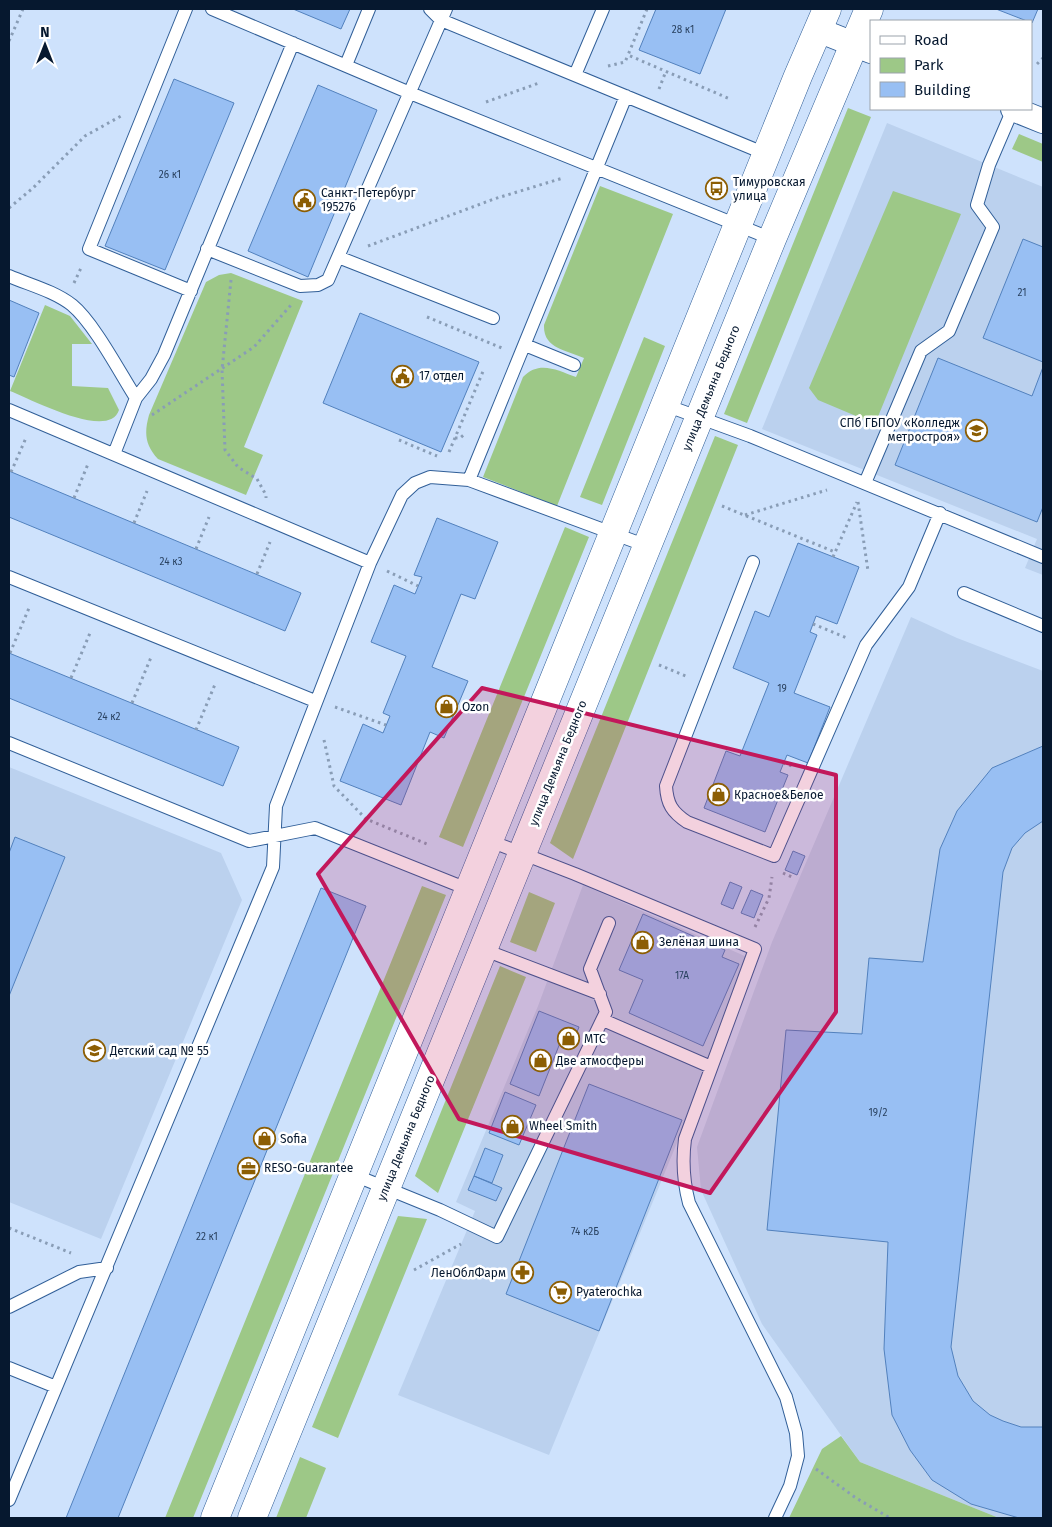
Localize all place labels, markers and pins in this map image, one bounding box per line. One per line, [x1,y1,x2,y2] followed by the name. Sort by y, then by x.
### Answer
[733,175,806,203] place label: Тимуровская улица
[705,177,729,201] bus stop icon: Тимуровская улица
[321,186,417,214] place label: Санкт-Петербург 195276
[293,188,317,212] public building icon: Санкт-Петербург 195276
[391,364,415,388] public building icon: 17 отдел
[419,369,464,383] place label: 17 отдел
[840,416,960,444] place label: СПб ГБПОУ «Колледж метростроя»
[964,418,988,442] school or university icon: СПб ГБПОУ «Колледж метростроя»
[434,695,458,719] shop icon: Ozon
[462,700,489,714] place label: Ozon
[706,783,730,807] shop icon: Красное&Белое
[734,788,824,802] place label: Красное&Белое
[631,930,655,954] shop icon: Зелёная шина
[659,935,739,949] place label: Зелёная шина
[556,1027,580,1051] shop icon: МТС
[584,1032,606,1046] place label: МТС
[82,1039,106,1063] school or university icon: Детский сад № 55
[109,1044,209,1058] place label: Детский сад № 55
[528,1049,552,1073] shop icon: Две атмосферы
[555,1054,644,1068] place label: Две атмосферы
[501,1114,525,1138] shop icon: Wheel Smith
[529,1119,597,1133] place label: Wheel Smith
[252,1127,276,1151] shop icon: Sofia
[280,1132,307,1146] place label: Sofia
[236,1156,260,1180] office icon: RESO-Guarantee
[264,1161,353,1175] place label: RESO-Guarantee
[510,1261,534,1285] pharmacy icon: ЛенОблФарм
[431,1266,506,1280] place label: ЛенОблФарм
[548,1280,572,1304] supermarket icon: Pyaterochka
[576,1285,642,1299] place label: Pyaterochka

